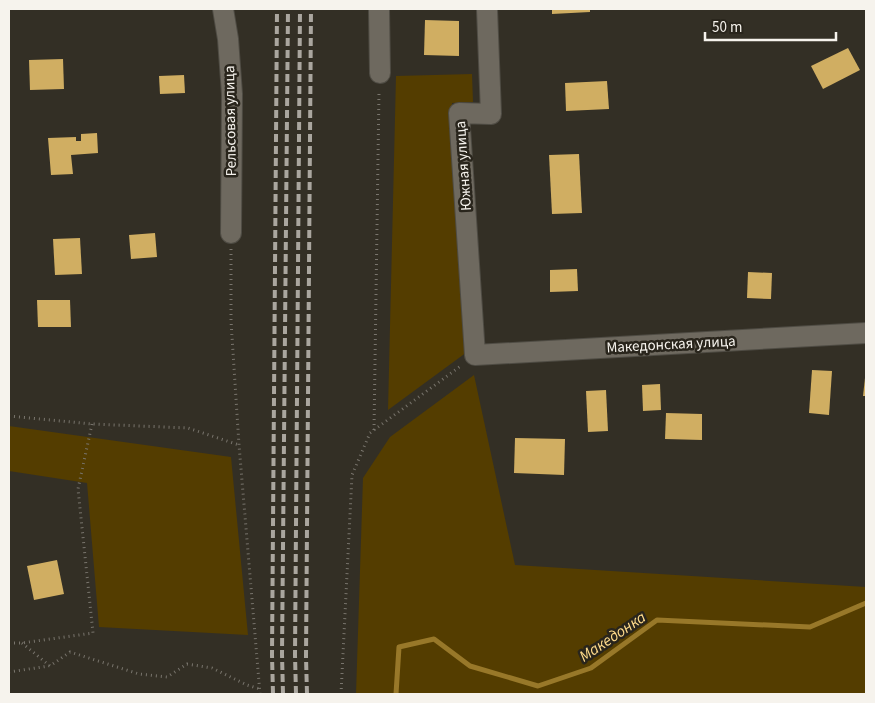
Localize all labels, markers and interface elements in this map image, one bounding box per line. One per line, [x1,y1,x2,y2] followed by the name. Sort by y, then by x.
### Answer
[705,10,836,42] scale bar
[712,17,742,38] text: 50 m
[219,65,242,177] street label: Рельсовая улица
[450,120,477,212] street label: Южная улица
[606,331,736,358] street label: Македонская улица
[575,606,651,667] water label: Македонка

